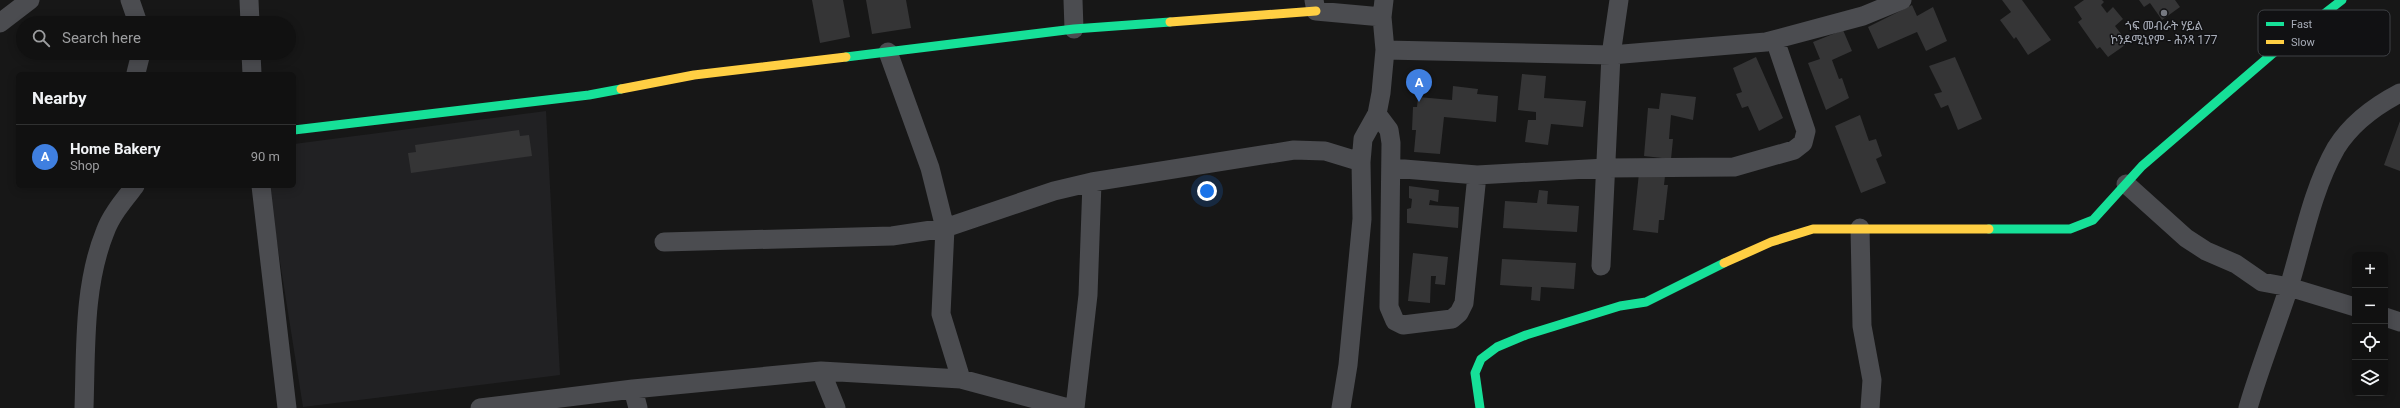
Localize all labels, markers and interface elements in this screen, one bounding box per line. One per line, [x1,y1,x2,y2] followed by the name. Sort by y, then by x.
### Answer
[2159,8,2169,18] marker: ጎፍ መብራት ሃይል ኮንዶሚኒየም - ሕንጻ 177
[2258,10,2390,56] legend
[16,16,296,60] search box
[2291,18,2313,31] text: Fast
[2110,19,2218,47] place label: ጎፍ መብራት ሃይል ኮንዶሚኒየም - ሕንጻ 177
[30,27,52,49] icon: search
[62,29,141,47] text: Search here
[2291,36,2315,49] text: Slow
[1406,69,1432,102] pin: A
[32,88,87,108] text: Nearby
[70,140,161,158] text: Home Bakery
[41,149,49,164] text: A
[251,149,280,164] text: 90 m
[70,158,100,173] text: Shop
[1197,181,1217,201] your location
[2352,252,2388,396] map controls
[2352,252,2388,288] button: +
[2352,288,2388,324] button: −
[2352,324,2388,360] button: locate
[2352,360,2388,396] button: layers

